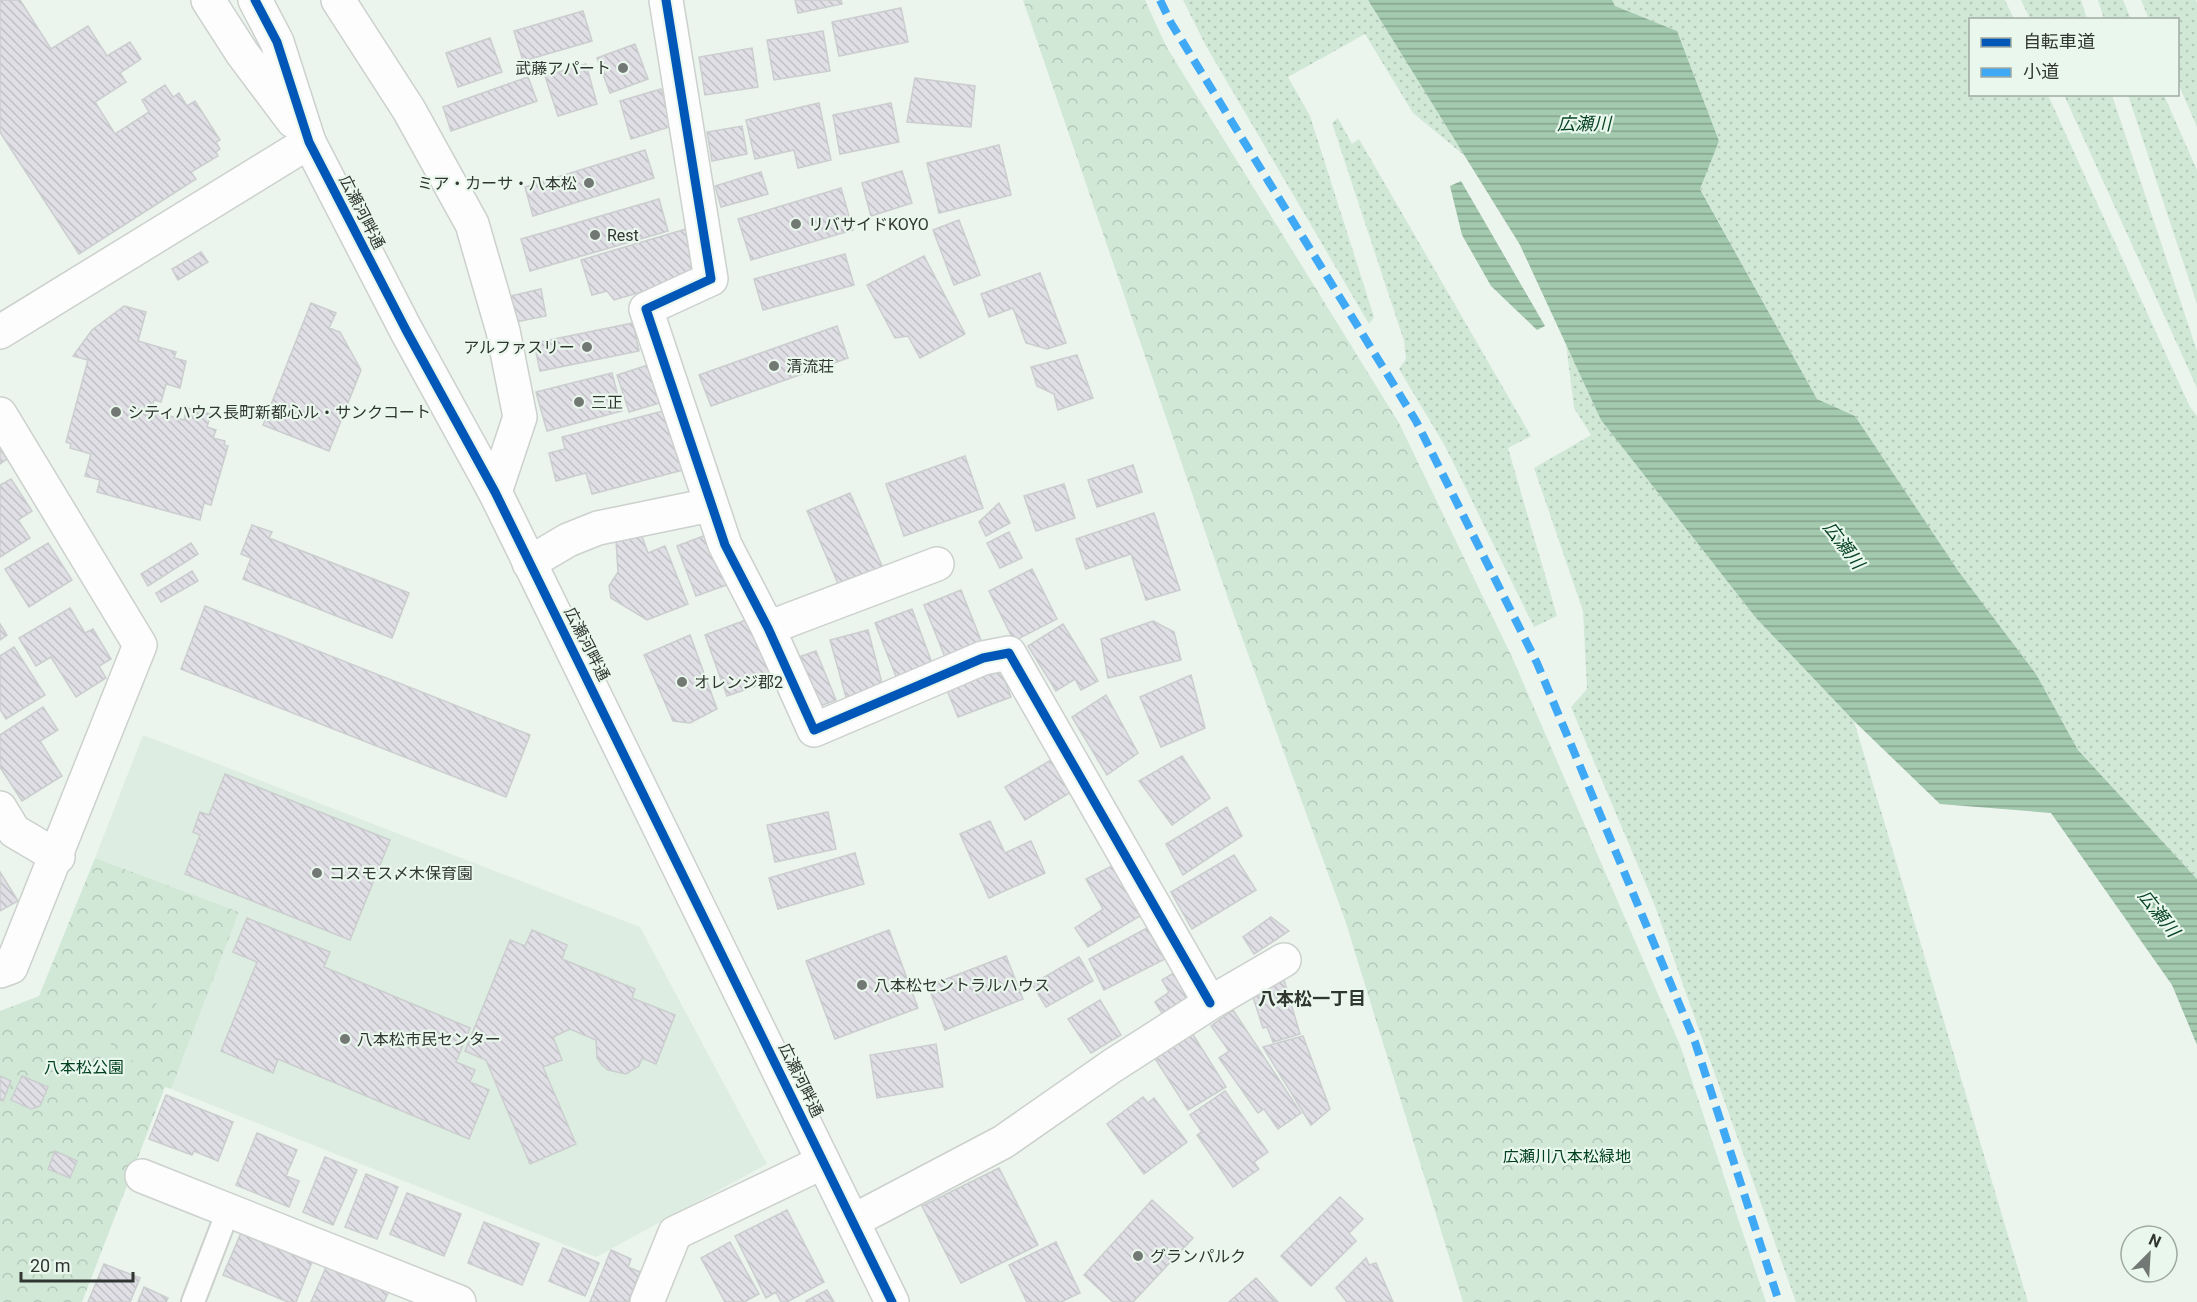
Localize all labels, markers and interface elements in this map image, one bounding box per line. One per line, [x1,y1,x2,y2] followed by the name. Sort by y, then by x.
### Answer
[1969,18,2179,96] legend
[2023,31,2095,52] text: 自転車道
[515,59,611,78] place label: 武藤アパート
[616,61,630,75] marker: 武藤アパート
[2023,61,2059,82] text: 小道
[1557,113,1613,134] water label: 広瀬川
[335,172,389,252] street label: 広瀬河畔通
[417,174,577,193] place label: ミア・カーサ・八本松
[582,176,596,190] marker: ミア・カーサ・八本松
[808,215,929,234] place label: リバサイドKOYO
[789,217,803,231] marker: リバサイドKOYO
[607,226,639,245] place label: Rest
[588,228,602,242] marker: Rest
[463,338,575,357] place label: アルファスリー
[580,340,594,354] marker: アルファスリー
[786,357,834,376] place label: 清流荘
[767,359,781,373] marker: 清流荘
[591,393,623,412] place label: 三正
[572,395,586,409] marker: 三正
[128,403,431,422] place label: シティハウス長町新都心ル・サンクコート
[109,405,123,419] marker: シティハウス長町新都心ル・サンクコート
[1819,517,1870,574] water label: 広瀬川
[560,604,614,684] street label: 広瀬河畔通
[694,673,783,692] place label: オレンジ郡2
[675,675,689,689] marker: オレンジ郡2
[329,864,473,883] place label: コスモス〆木保育園
[310,866,324,880] marker: コスモス〆木保育園
[2134,885,2185,942] water label: 広瀬川
[874,976,1050,995] place label: 八本松セントラルハウス
[855,978,869,992] marker: 八本松セントラルハウス
[1258,988,1366,1009] district label: 八本松一丁目
[357,1030,501,1049] place label: 八本松市民センター
[338,1032,352,1046] marker: 八本松市民センター
[775,1040,827,1120] street label: 広瀬河畔通
[44,1058,124,1077] park label: 八本松公園
[1503,1147,1631,1166] park label: 広瀬川八本松緑地
[2119,1224,2179,1284] north arrow
[2146,1230,2164,1252] text: N
[21,1245,134,1283] scale bar
[1150,1247,1246,1266] place label: グランパルク
[1131,1249,1145,1263] marker: グランパルク
[30,1255,70,1276] text: 20 m

